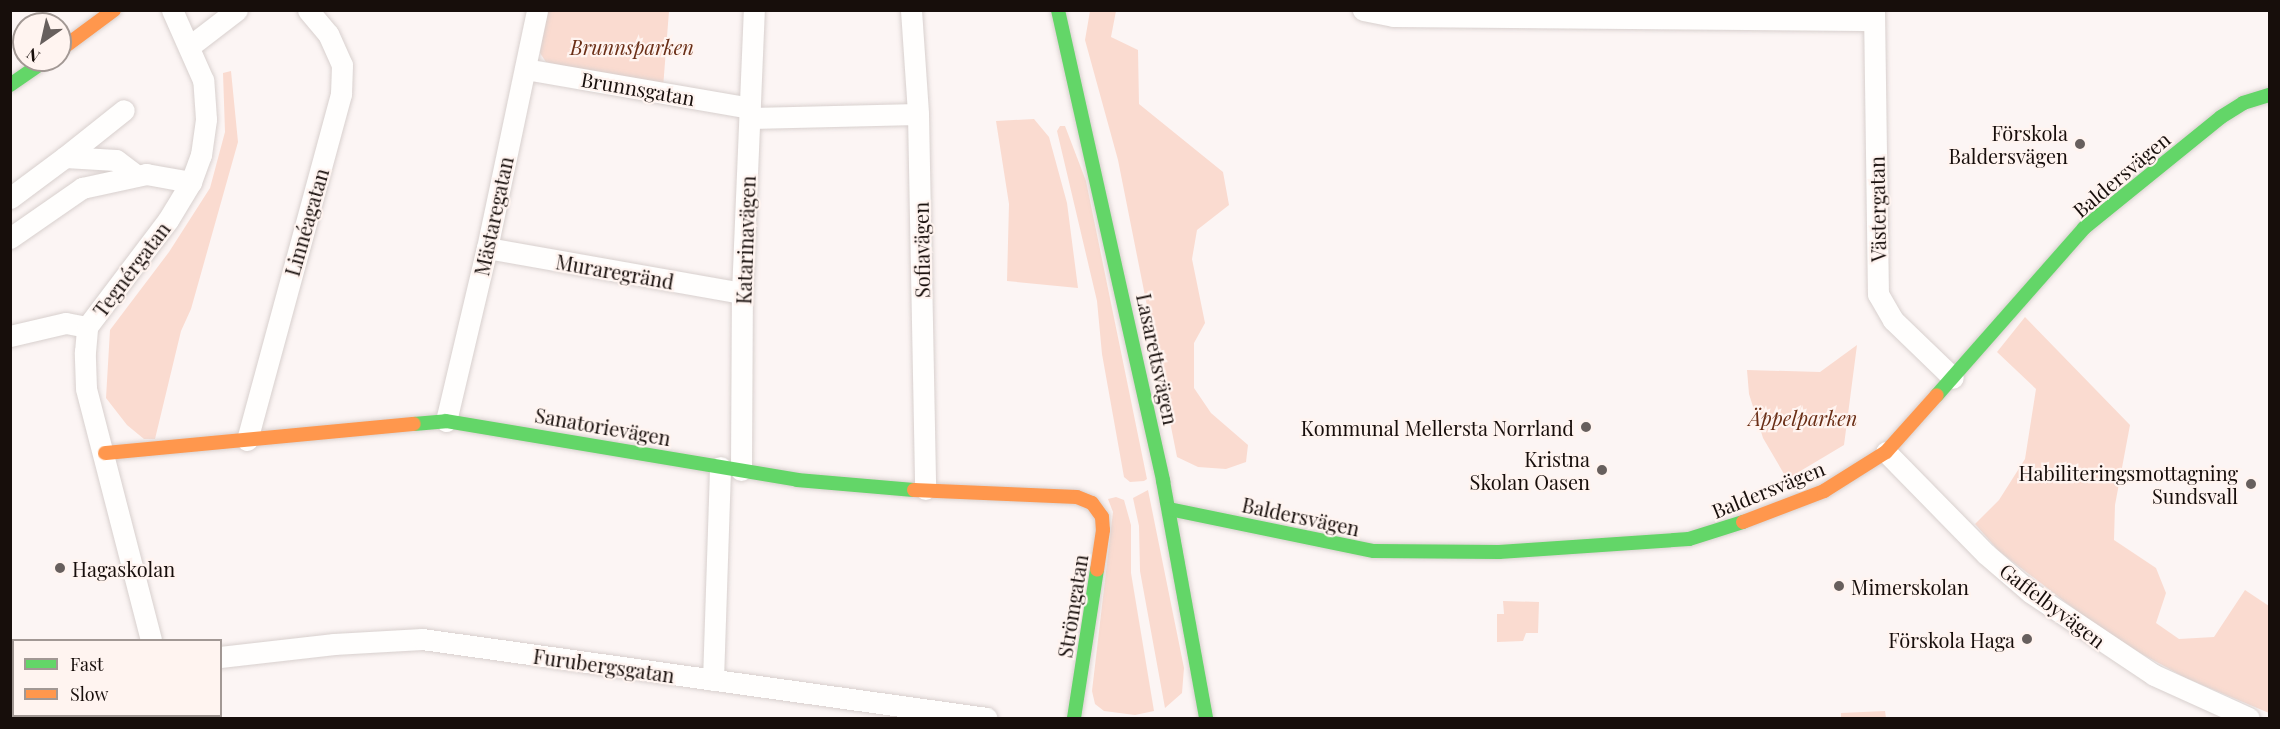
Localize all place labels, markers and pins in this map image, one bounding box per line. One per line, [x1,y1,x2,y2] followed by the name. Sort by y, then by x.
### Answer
[1948,120,2068,167] place label: Förskola Baldersvägen
[2073,137,2087,151] marker: Förskola Baldersvägen
[1300,415,1574,439] place label: Kommunal Mellersta Norrland
[1579,420,1593,434] marker: Kommunal Mellersta Norrland
[1470,446,1590,493] place label: Kristna Skolan Oasen
[2019,460,2238,507] place label: Habiliteringsmottagning Sundsvall
[1595,463,1609,477] marker: Kristna Skolan Oasen
[2242,475,2260,493] marker: Habiliteringsmottagning Sundsvall
[72,556,175,580] place label: Hagaskolan
[53,561,67,575] marker: Hagaskolan
[1851,574,1969,598] place label: Mimerskolan
[1832,579,1846,593] marker: Mimerskolan
[1888,627,2015,651] place label: Förskola Haga
[2020,632,2034,646] marker: Förskola Haga

